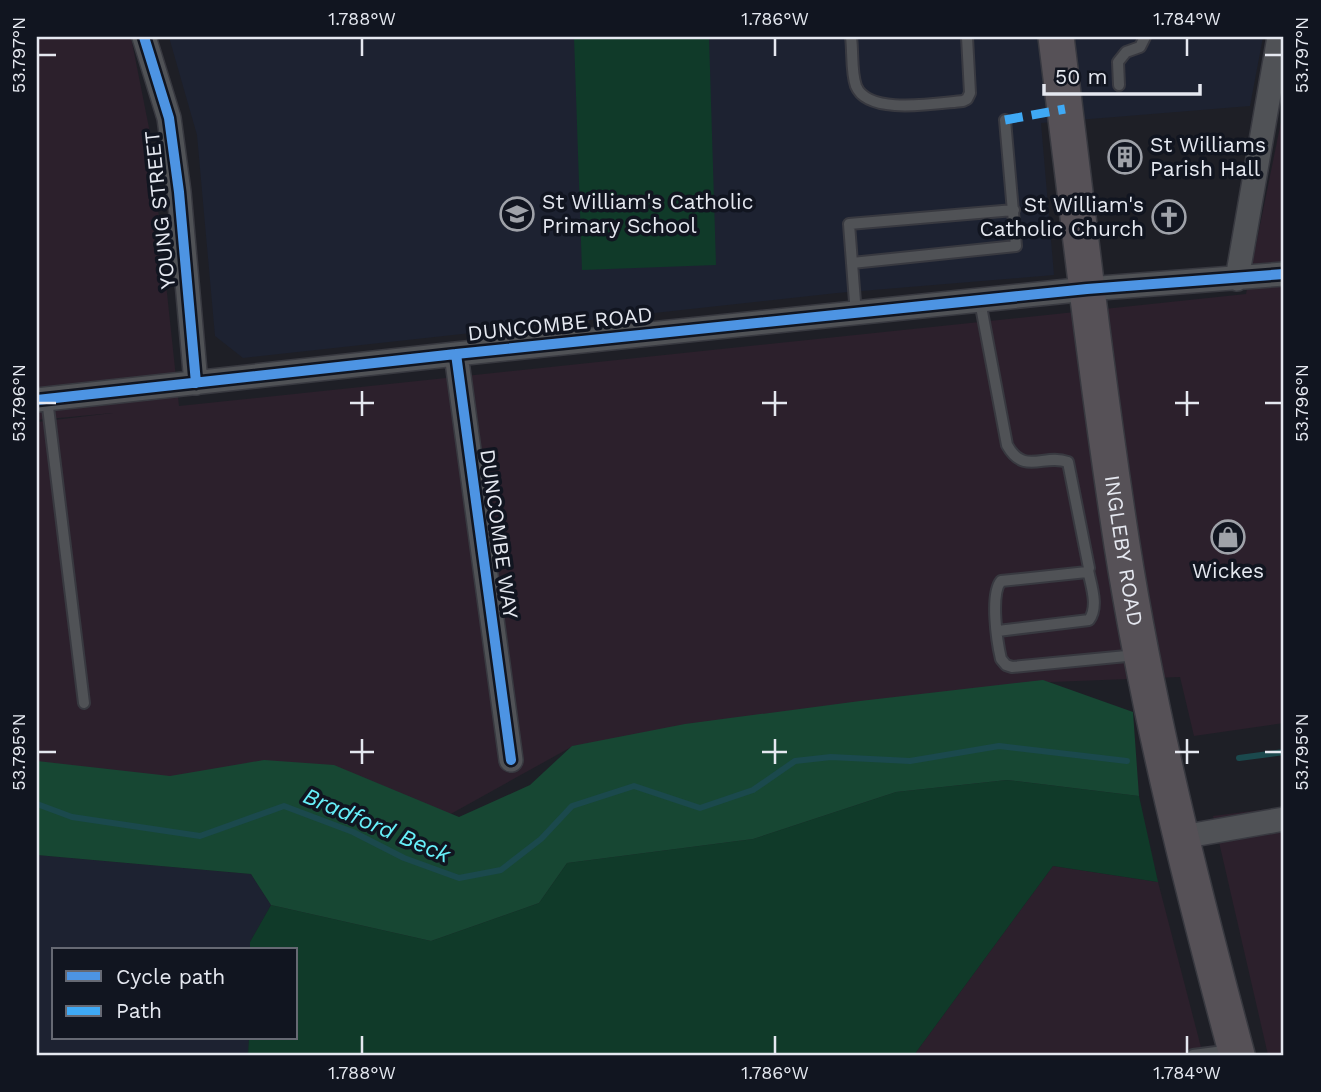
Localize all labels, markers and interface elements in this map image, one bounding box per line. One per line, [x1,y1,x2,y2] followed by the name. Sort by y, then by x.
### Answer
[328,8,396,29] text: 1.788°W
[741,8,809,29] text: 1.786°W
[1153,8,1221,29] text: 1.784°W
[8,17,29,93] text: 53.797°N
[1291,17,1312,93] text: 53.797°N
[1044,52,1200,96] scale bar
[1055,64,1107,89] text: 50 m
[139,129,180,290] street label: YOUNG STREET
[1150,132,1266,181] place label: St Williams Parish Hall
[1106,138,1144,176] building icon: St Williams Parish Hall
[542,189,753,238] place label: St William's Catholic Primary School
[979,192,1144,241] place label: St William's Catholic Church
[498,195,536,233] school or university icon: St William's Catholic Primary School
[1150,198,1188,236] church icon: St William's Catholic Church
[466,301,654,346] street label: DUNCOMBE ROAD
[8,364,29,442] text: 53.796°N
[1291,364,1312,442] text: 53.796°N
[475,447,524,620] street label: DUNCOMBE WAY
[1100,473,1149,628] street label: INGLEBY ROAD
[1209,518,1247,556] shop icon: Wickes
[1192,558,1264,583] place label: Wickes
[8,713,29,791] text: 53.795°N
[1291,713,1312,791] text: 53.795°N
[299,782,456,869] water label: Bradford Beck
[52,948,298,1040] legend
[116,964,225,989] text: Cycle path
[116,998,162,1023] text: Path
[328,1062,396,1083] text: 1.788°W
[741,1062,809,1083] text: 1.786°W
[1153,1062,1221,1083] text: 1.784°W

